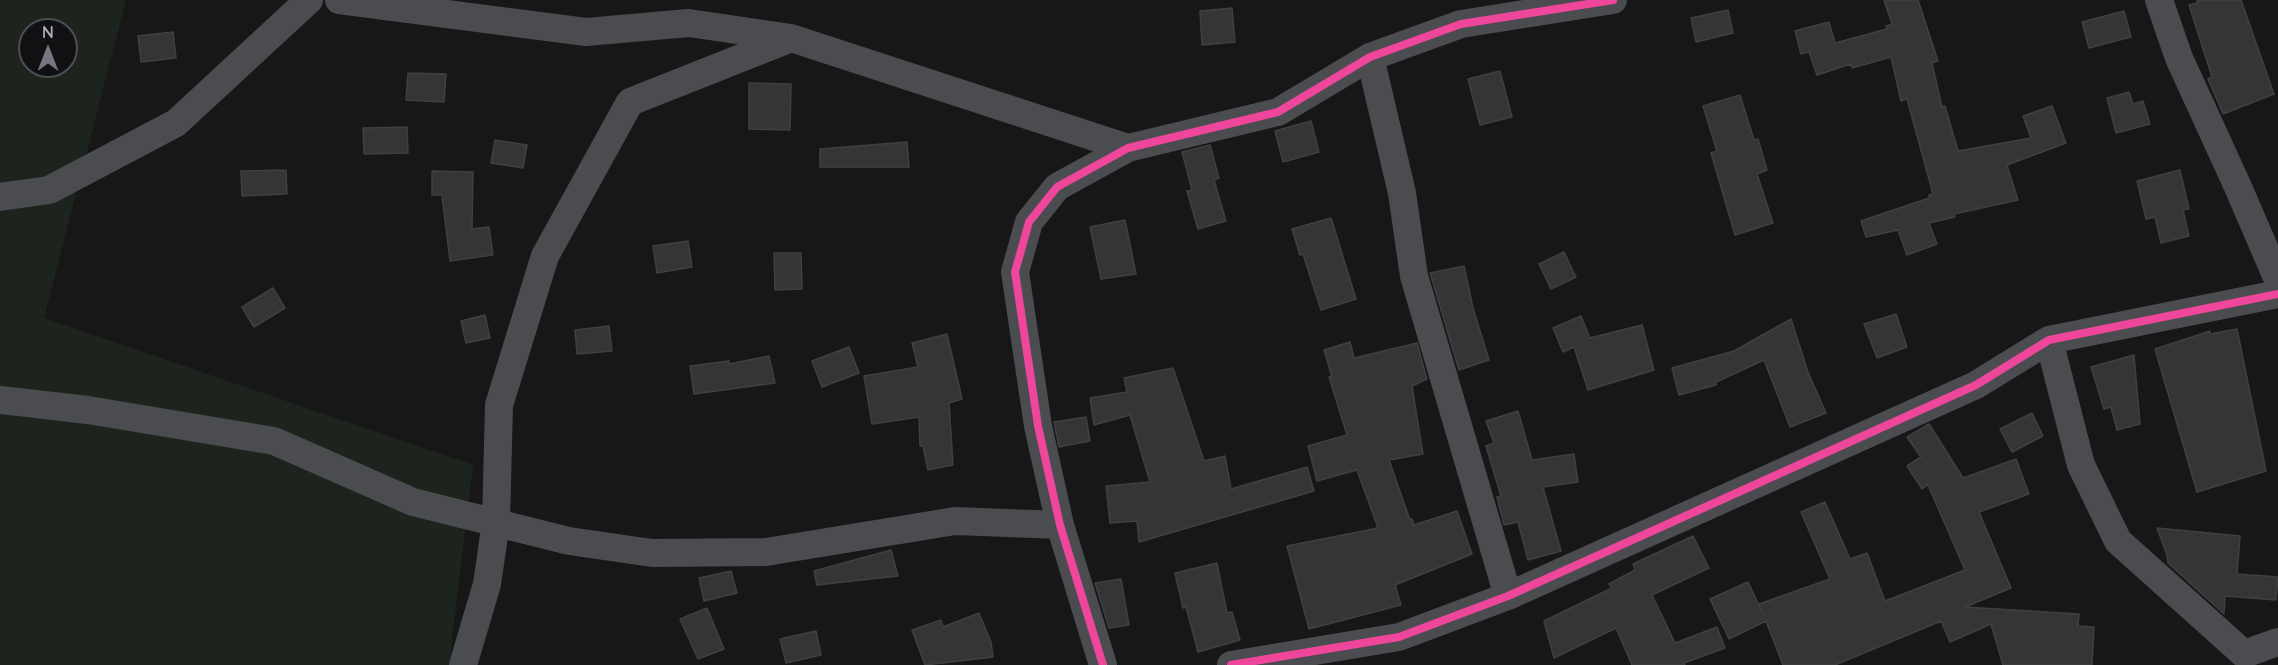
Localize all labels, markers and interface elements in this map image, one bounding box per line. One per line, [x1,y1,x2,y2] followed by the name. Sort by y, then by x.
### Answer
[18,18,78,78] north arrow
[42,22,54,42] text: N

